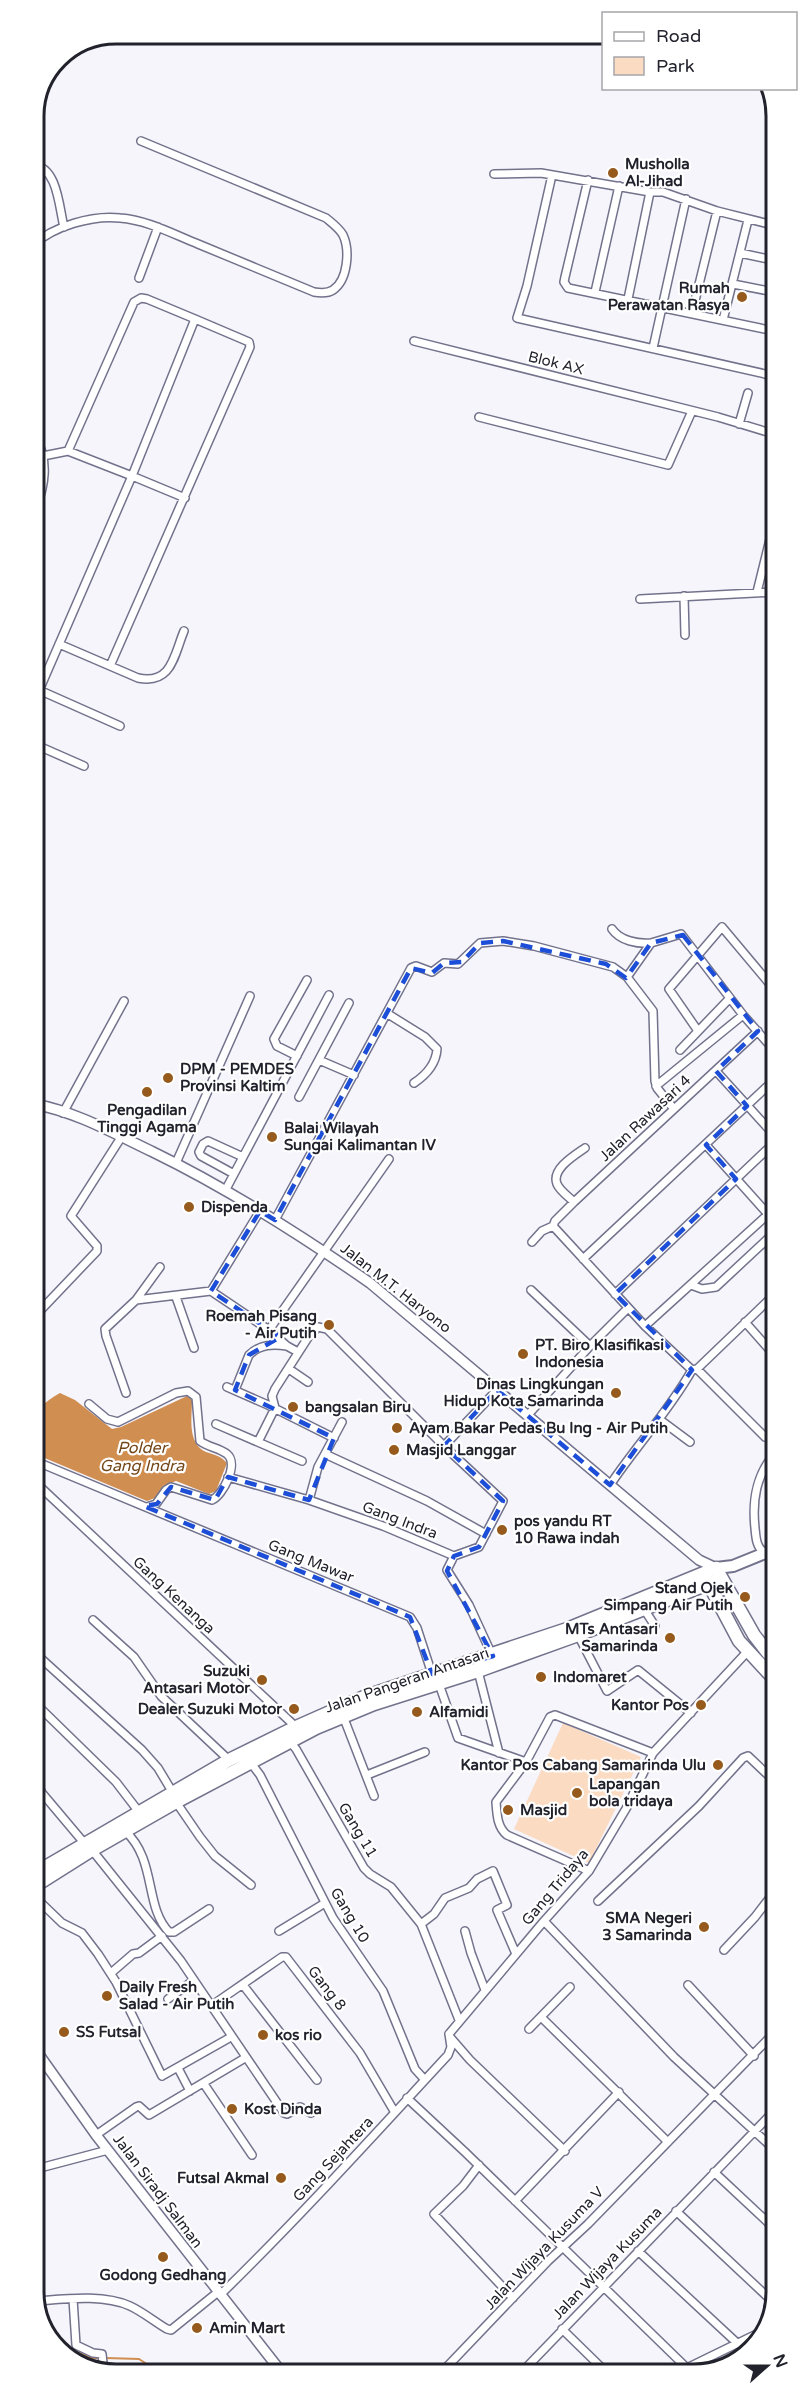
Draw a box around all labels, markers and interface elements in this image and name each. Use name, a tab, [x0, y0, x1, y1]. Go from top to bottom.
legend	[602, 12, 797, 90]
text: Road	[656, 25, 701, 47]
text: Park	[656, 55, 695, 77]
place label: Musholla Al-Jihad	[625, 155, 690, 190]
marker: Musholla Al-Jihad	[606, 166, 620, 180]
place label: Rumah Perawatan Rasya	[608, 279, 730, 315]
marker: Rumah Perawatan Rasya	[735, 290, 749, 304]
street label: Blok AX	[526, 347, 586, 379]
place label: DPM - PEMDES Provinsi Kaltim	[180, 1060, 294, 1095]
marker: DPM - PEMDES Provinsi Kaltim	[161, 1071, 175, 1085]
street label: Jalan Rawasari 4	[596, 1071, 694, 1165]
marker: Pengadilan Tinggi Agama	[140, 1085, 154, 1099]
place label: Pengadilan Tinggi Agama	[96, 1101, 197, 1137]
place label: Balai Wilayah Sungai Kalimantan IV	[284, 1119, 436, 1155]
marker: Balai Wilayah Sungai Kalimantan IV	[265, 1130, 279, 1144]
place label: Dispenda	[201, 1198, 268, 1217]
marker: Dispenda	[182, 1200, 196, 1214]
street label: Jalan M.T. Haryono	[337, 1239, 455, 1337]
place label: Roemah Pisang - Air Putih	[206, 1307, 317, 1342]
marker: Roemah Pisang - Air Putih	[322, 1318, 336, 1332]
place label: PT. Biro Klasifikasi Indonesia	[535, 1336, 664, 1371]
marker: PT. Biro Klasifikasi Indonesia	[516, 1347, 530, 1361]
place label: Dinas Lingkungan Hidup Kota Samarinda	[444, 1375, 604, 1411]
marker: Dinas Lingkungan Hidup Kota Samarinda	[609, 1386, 623, 1400]
place label: bangsalan Biru	[305, 1398, 411, 1417]
marker: bangsalan Biru	[286, 1400, 300, 1414]
place label: Ayam Bakar Pedas Bu Ing - Air Putih	[409, 1419, 668, 1438]
marker: Ayam Bakar Pedas Bu Ing - Air Putih	[390, 1421, 404, 1435]
water label: Polder Gang Indra	[100, 1438, 185, 1476]
place label: Masjid Langgar	[406, 1441, 517, 1460]
marker: Masjid Langgar	[387, 1443, 401, 1457]
street label: Gang Indra	[360, 1497, 440, 1543]
place label: pos yandu RT 10 Rawa indah	[514, 1512, 620, 1547]
marker: pos yandu RT 10 Rawa indah	[495, 1523, 509, 1537]
street label: Gang Mawar	[265, 1536, 357, 1586]
street label: Gang Kenanga	[129, 1552, 219, 1638]
place label: Stand Ojek Simpang Air Putih	[604, 1579, 733, 1615]
marker: Stand Ojek Simpang Air Putih	[738, 1590, 752, 1604]
place label: MTs Antasari Samarinda	[565, 1620, 658, 1655]
marker: MTs Antasari Samarinda	[663, 1631, 677, 1645]
street label: Jalan Pangeran Antasari	[323, 1643, 491, 1717]
place label: Suzuki Antasari Motor	[143, 1662, 250, 1697]
place label: Indomaret	[553, 1668, 627, 1686]
marker: Indomaret	[534, 1670, 548, 1684]
marker: Suzuki Antasari Motor	[255, 1673, 269, 1687]
place label: Kantor Pos	[611, 1696, 689, 1714]
marker: Kantor Pos	[694, 1698, 708, 1712]
place label: Dealer Suzuki Motor	[138, 1700, 282, 1718]
marker: Dealer Suzuki Motor	[287, 1702, 301, 1716]
place label: Alfamidi	[429, 1703, 488, 1721]
marker: Alfamidi	[410, 1705, 424, 1719]
place label: Kantor Pos Cabang Samarinda Ulu	[461, 1756, 706, 1775]
marker: Kantor Pos Cabang Samarinda Ulu	[711, 1758, 725, 1772]
place label: Lapangan bola tridaya	[589, 1775, 673, 1811]
marker: Lapangan bola tridaya	[570, 1786, 584, 1800]
street label: Gang 11	[335, 1799, 381, 1861]
place label: Masjid	[520, 1801, 567, 1820]
marker: Masjid	[501, 1803, 515, 1817]
street label: Gang Tridaya	[518, 1845, 592, 1929]
street label: Gang 10	[327, 1884, 373, 1946]
place label: SMA Negeri 3 Samarinda	[602, 1909, 692, 1944]
marker: SMA Negeri 3 Samarinda	[697, 1920, 711, 1934]
street label: Gang 8	[304, 1962, 350, 2014]
place label: Daily Fresh Salad - Air Putih	[119, 1978, 234, 2013]
marker: Daily Fresh Salad - Air Putih	[100, 1989, 114, 2003]
place label: SS Futsal	[76, 2023, 141, 2041]
marker: SS Futsal	[57, 2025, 71, 2039]
place label: kos rio	[275, 2026, 322, 2044]
marker: kos rio	[256, 2028, 270, 2042]
place label: Kost Dinda	[244, 2100, 322, 2118]
marker: Kost Dinda	[225, 2102, 239, 2116]
street label: Gang Sejahtera	[289, 2113, 377, 2205]
street label: Jalan Siradj Salman	[109, 2131, 207, 2251]
place label: Futsal Akmal	[177, 2169, 269, 2187]
marker: Futsal Akmal	[274, 2171, 288, 2185]
street label: Jalan Wijaya Kusuma V	[481, 2183, 607, 2313]
street label: Jalan Wijaya Kusuma	[549, 2203, 665, 2323]
marker: Godong Gedhang	[156, 2250, 170, 2264]
place label: Godong Gedhang	[99, 2266, 227, 2285]
place label: Amin Mart	[209, 2319, 285, 2337]
marker: Amin Mart	[190, 2321, 204, 2335]
north arrow	[737, 2336, 797, 2396]
text: N	[768, 2351, 792, 2371]

